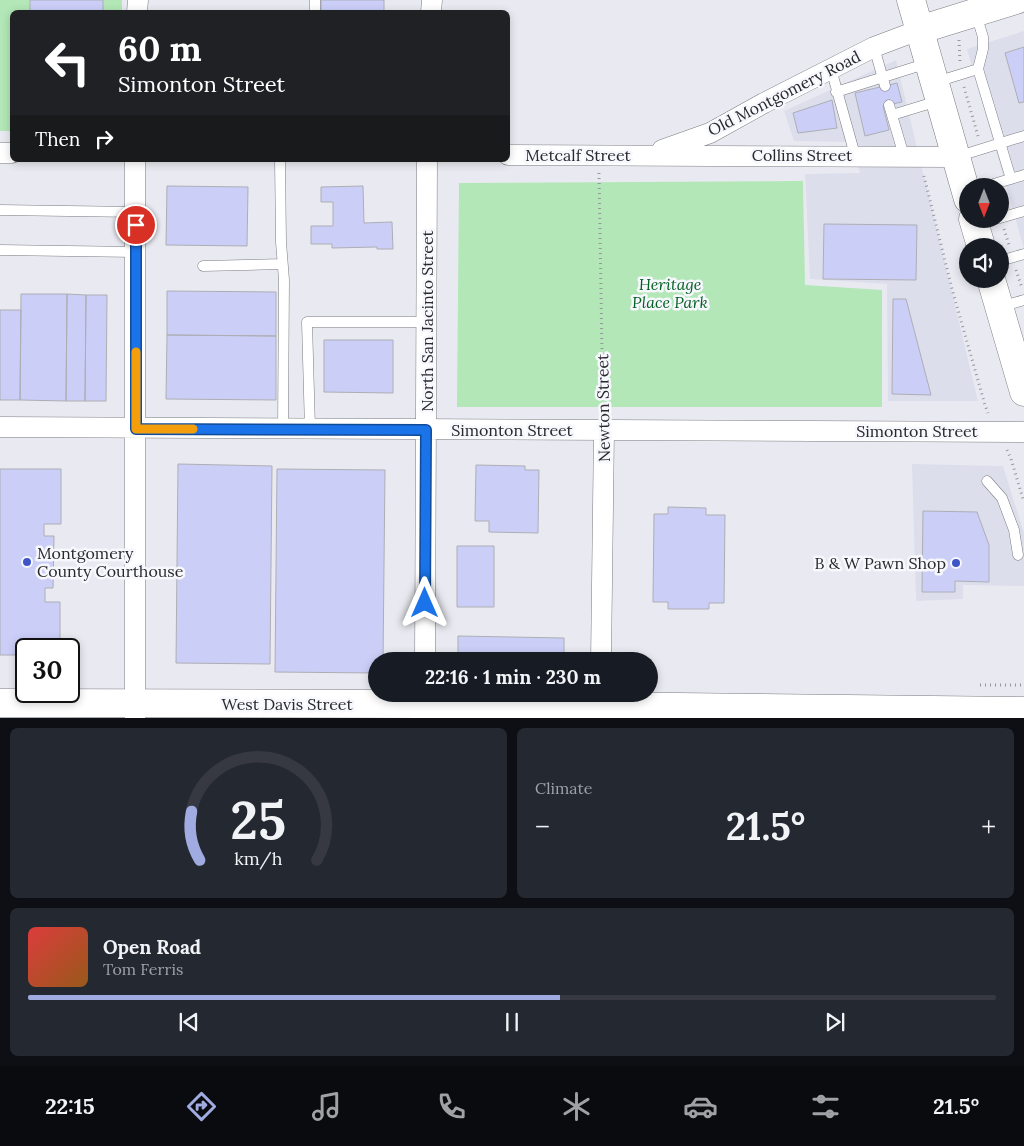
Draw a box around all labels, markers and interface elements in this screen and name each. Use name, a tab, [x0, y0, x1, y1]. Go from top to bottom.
text: 60 m	[118, 26, 202, 71]
icon: left	[35, 30, 100, 95]
street label: Old Montgomery Road	[704, 46, 864, 140]
text: Simonton Street	[118, 70, 285, 98]
icon: right	[90, 125, 118, 153]
text: Then	[35, 127, 80, 151]
street label: Metcalf Street	[525, 145, 631, 165]
street label: Collins Street	[752, 145, 853, 165]
north arrow	[959, 178, 1009, 228]
map controls	[959, 178, 1009, 288]
pin	[115, 204, 157, 246]
icon: arrive	[122, 211, 150, 239]
street label: North San Jacinto Street	[417, 230, 437, 412]
button: sound	[959, 238, 1009, 288]
park label: Heritage Place Park	[632, 274, 708, 312]
street label: Newton Street	[592, 353, 614, 462]
street label: Simonton Street	[451, 420, 574, 440]
street label: Simonton Street	[856, 421, 979, 441]
place label: Montgomery County Courthouse	[37, 543, 184, 581]
place label: B & W Pawn Shop	[814, 553, 946, 573]
marker: Montgomery County Courthouse	[21, 556, 33, 568]
marker: B & W Pawn Shop	[950, 557, 962, 569]
position arrow	[398, 576, 450, 628]
speed limit sign: 30	[15, 638, 80, 703]
text: 22:16 · 1 min · 230 m	[425, 665, 601, 689]
street label: West Davis Street	[221, 694, 353, 714]
text: Climate	[535, 778, 592, 798]
text: 25	[231, 787, 286, 853]
text: 21.5°	[726, 802, 805, 850]
text: −	[535, 809, 550, 845]
text: +	[981, 809, 996, 845]
text: km/h	[234, 847, 283, 870]
text: Open Road	[103, 935, 201, 959]
text: Tom Ferris	[103, 959, 183, 979]
icon: previous	[175, 1008, 203, 1036]
icon: pause	[498, 1008, 526, 1036]
icon: next	[821, 1008, 849, 1036]
icon: directions	[184, 1089, 219, 1124]
icon: music	[309, 1089, 344, 1124]
icon: phone	[434, 1089, 469, 1124]
icon: climate	[559, 1089, 594, 1124]
icon: car	[683, 1089, 718, 1124]
icon: filters	[808, 1089, 843, 1124]
text: 22:15	[45, 1092, 95, 1120]
text: 21.5°	[933, 1092, 979, 1120]

